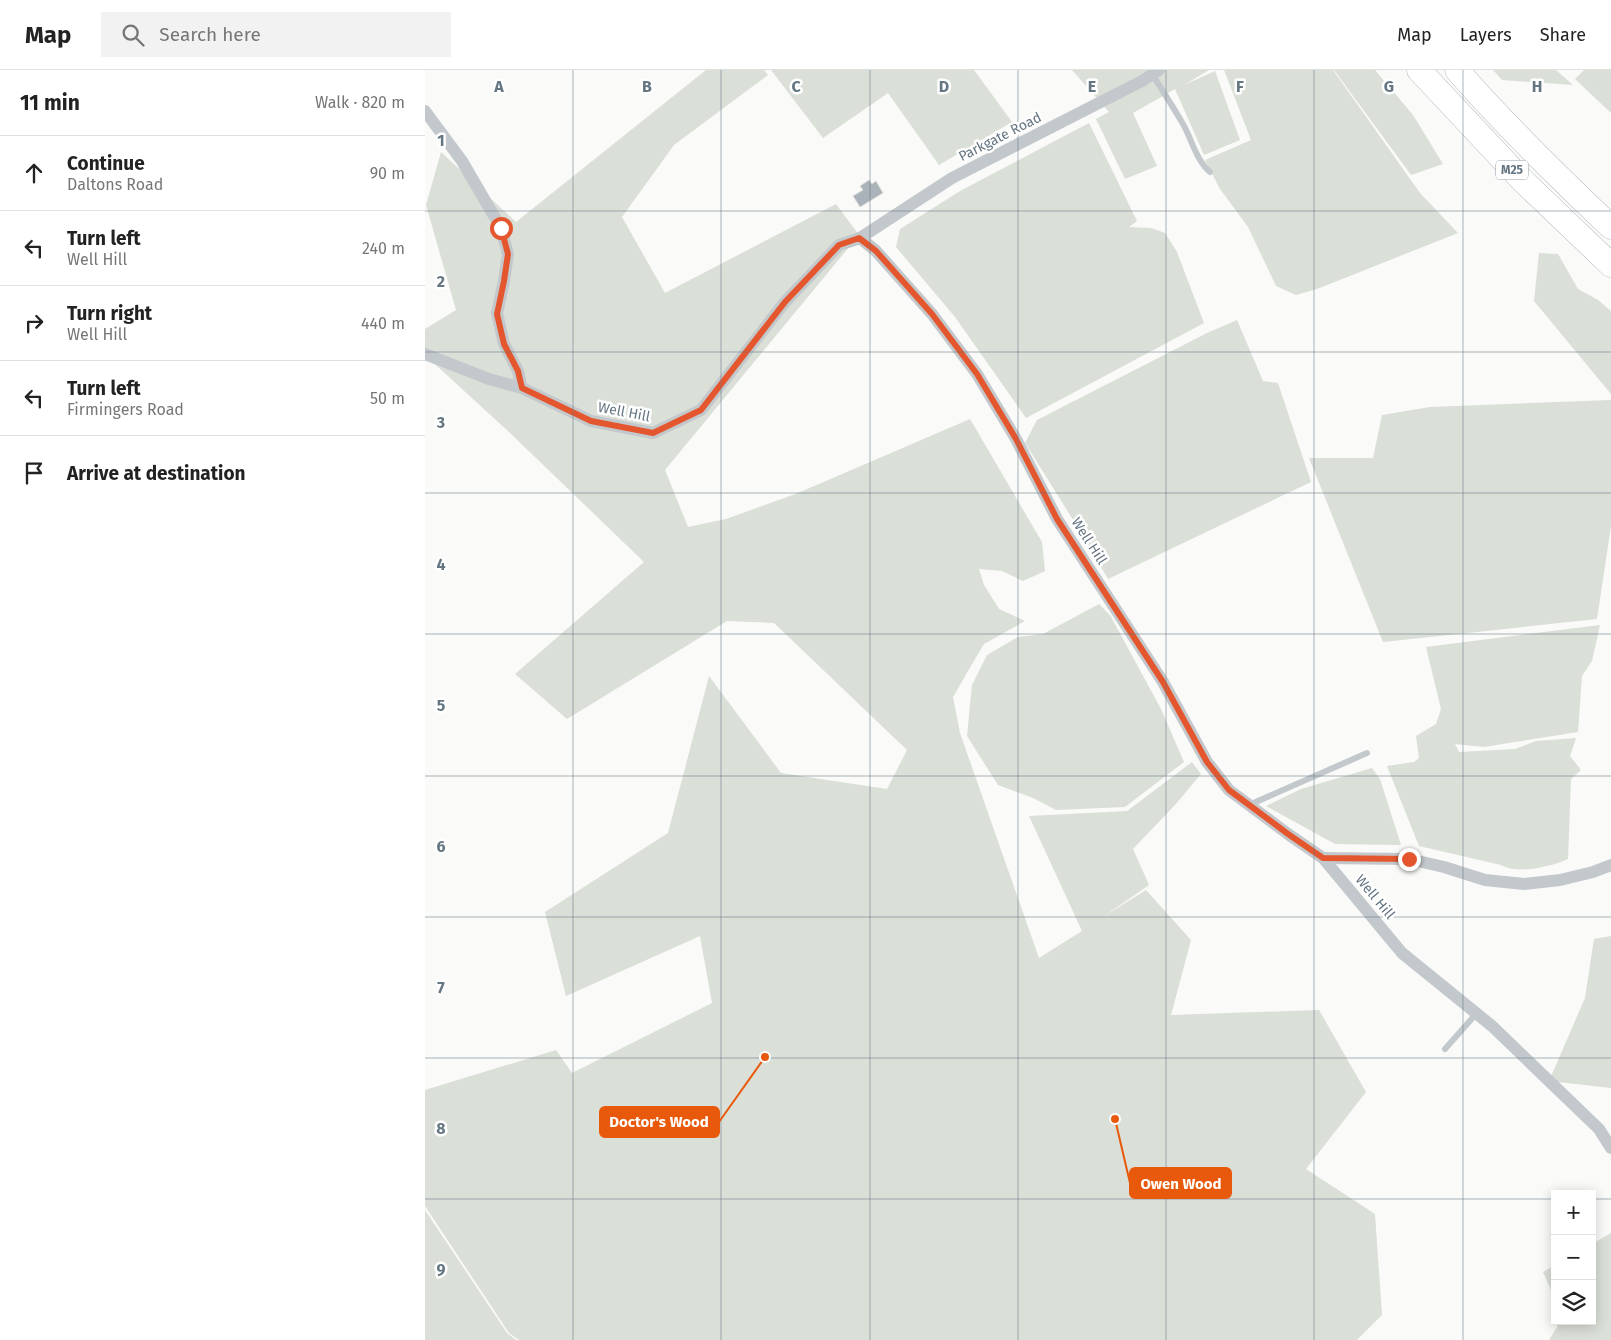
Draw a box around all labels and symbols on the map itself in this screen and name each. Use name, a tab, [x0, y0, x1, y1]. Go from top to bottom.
text: A	[493, 77, 504, 96]
text: B	[642, 77, 652, 96]
text: C	[791, 77, 801, 96]
text: D	[939, 77, 949, 96]
text: E	[1088, 77, 1096, 96]
text: F	[1236, 77, 1244, 96]
text: G	[1384, 77, 1394, 96]
text: H	[1532, 77, 1542, 96]
street label: Parkgate Road	[956, 109, 1044, 165]
text: 1	[437, 131, 445, 150]
road number: M25	[1496, 160, 1528, 180]
route start	[490, 217, 513, 240]
text: 2	[437, 272, 445, 291]
street label: Well Hill	[597, 399, 651, 425]
text: 3	[436, 413, 445, 432]
street label: Well Hill	[1068, 514, 1110, 568]
text: 4	[436, 555, 446, 574]
text: 5	[437, 696, 446, 715]
text: 6	[436, 837, 446, 856]
route end	[1398, 848, 1421, 871]
street label: Well Hill	[1352, 871, 1398, 923]
text: 7	[437, 978, 445, 997]
callout: Doctor's Wood	[600, 1107, 719, 1137]
text: Doctor's Wood	[609, 1113, 709, 1131]
text: 8	[436, 1119, 446, 1138]
callout: Owen Wood	[1130, 1168, 1231, 1198]
text: Owen Wood	[1140, 1175, 1222, 1193]
text: 9	[437, 1260, 446, 1279]

